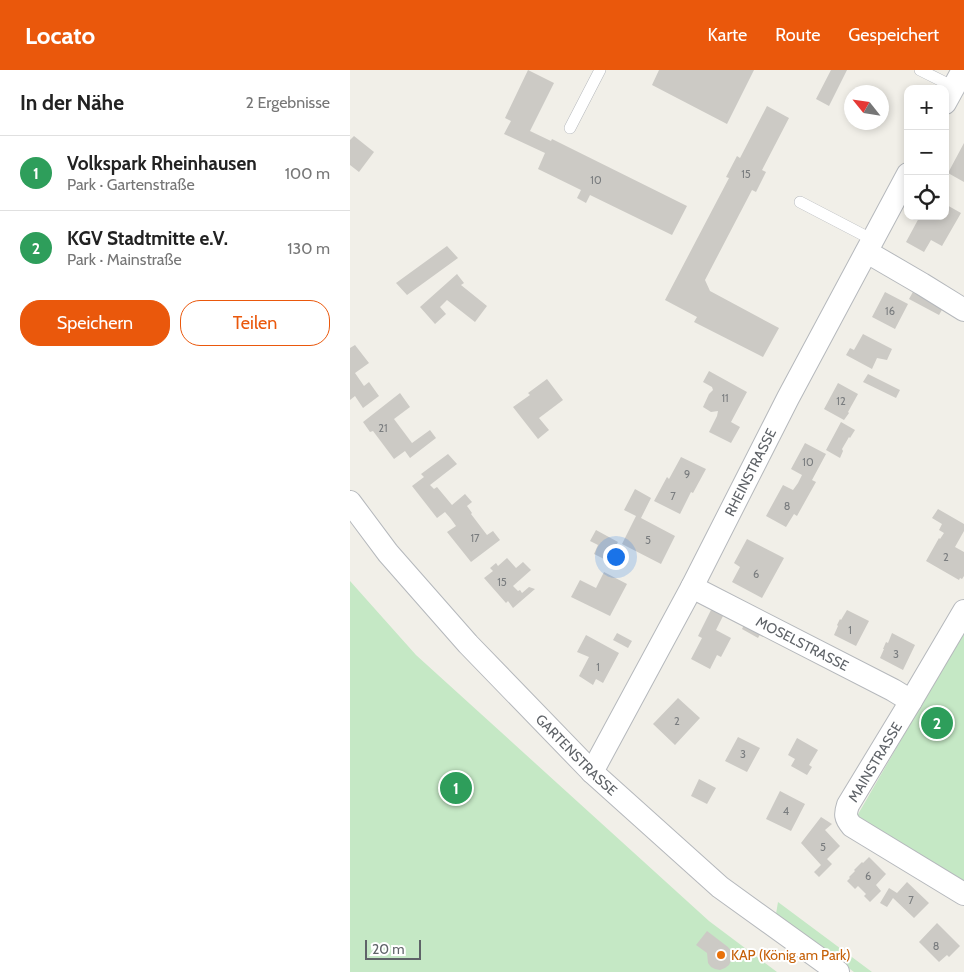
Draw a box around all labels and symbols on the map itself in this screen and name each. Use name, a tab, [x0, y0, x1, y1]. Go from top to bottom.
north arrow	[844, 85, 889, 130]
house number: 15	[741, 167, 751, 181]
house number: 10	[590, 173, 602, 187]
house number: 16	[885, 304, 895, 318]
house number: 11	[721, 391, 729, 405]
house number: 12	[836, 394, 846, 408]
house number: 21	[378, 421, 388, 435]
street label: RHEINSTRASSE	[720, 425, 780, 519]
house number: 10	[802, 455, 814, 469]
house number: 9	[684, 467, 690, 481]
house number: 7	[670, 489, 676, 503]
house number: 8	[784, 499, 790, 513]
house number: 17	[470, 531, 480, 545]
house number: 5	[645, 533, 651, 547]
your location	[603, 544, 629, 570]
house number: 2	[943, 550, 949, 564]
house number: 6	[753, 567, 759, 581]
house number: 15	[497, 575, 507, 589]
street label: MOSELSTRASSE	[753, 612, 852, 675]
house number: 1	[848, 623, 852, 637]
house number: 3	[893, 647, 899, 661]
house number: 1	[596, 660, 600, 674]
pin: 2	[921, 704, 953, 742]
street label: GARTENSTRASSE	[532, 710, 621, 800]
house number: 2	[674, 714, 680, 728]
street label: MAINSTRASSE	[844, 718, 906, 805]
house number: 3	[740, 747, 746, 761]
pin: 1	[440, 769, 472, 807]
house number: 4	[783, 804, 790, 818]
house number: 5	[820, 840, 826, 854]
house number: 6	[865, 869, 871, 883]
house number: 7	[908, 893, 914, 907]
scale bar	[365, 937, 421, 960]
house number: 8	[933, 939, 939, 953]
place label: KAP (König am Park)	[731, 946, 851, 964]
marker: KAP (König am Park)	[715, 949, 727, 961]

